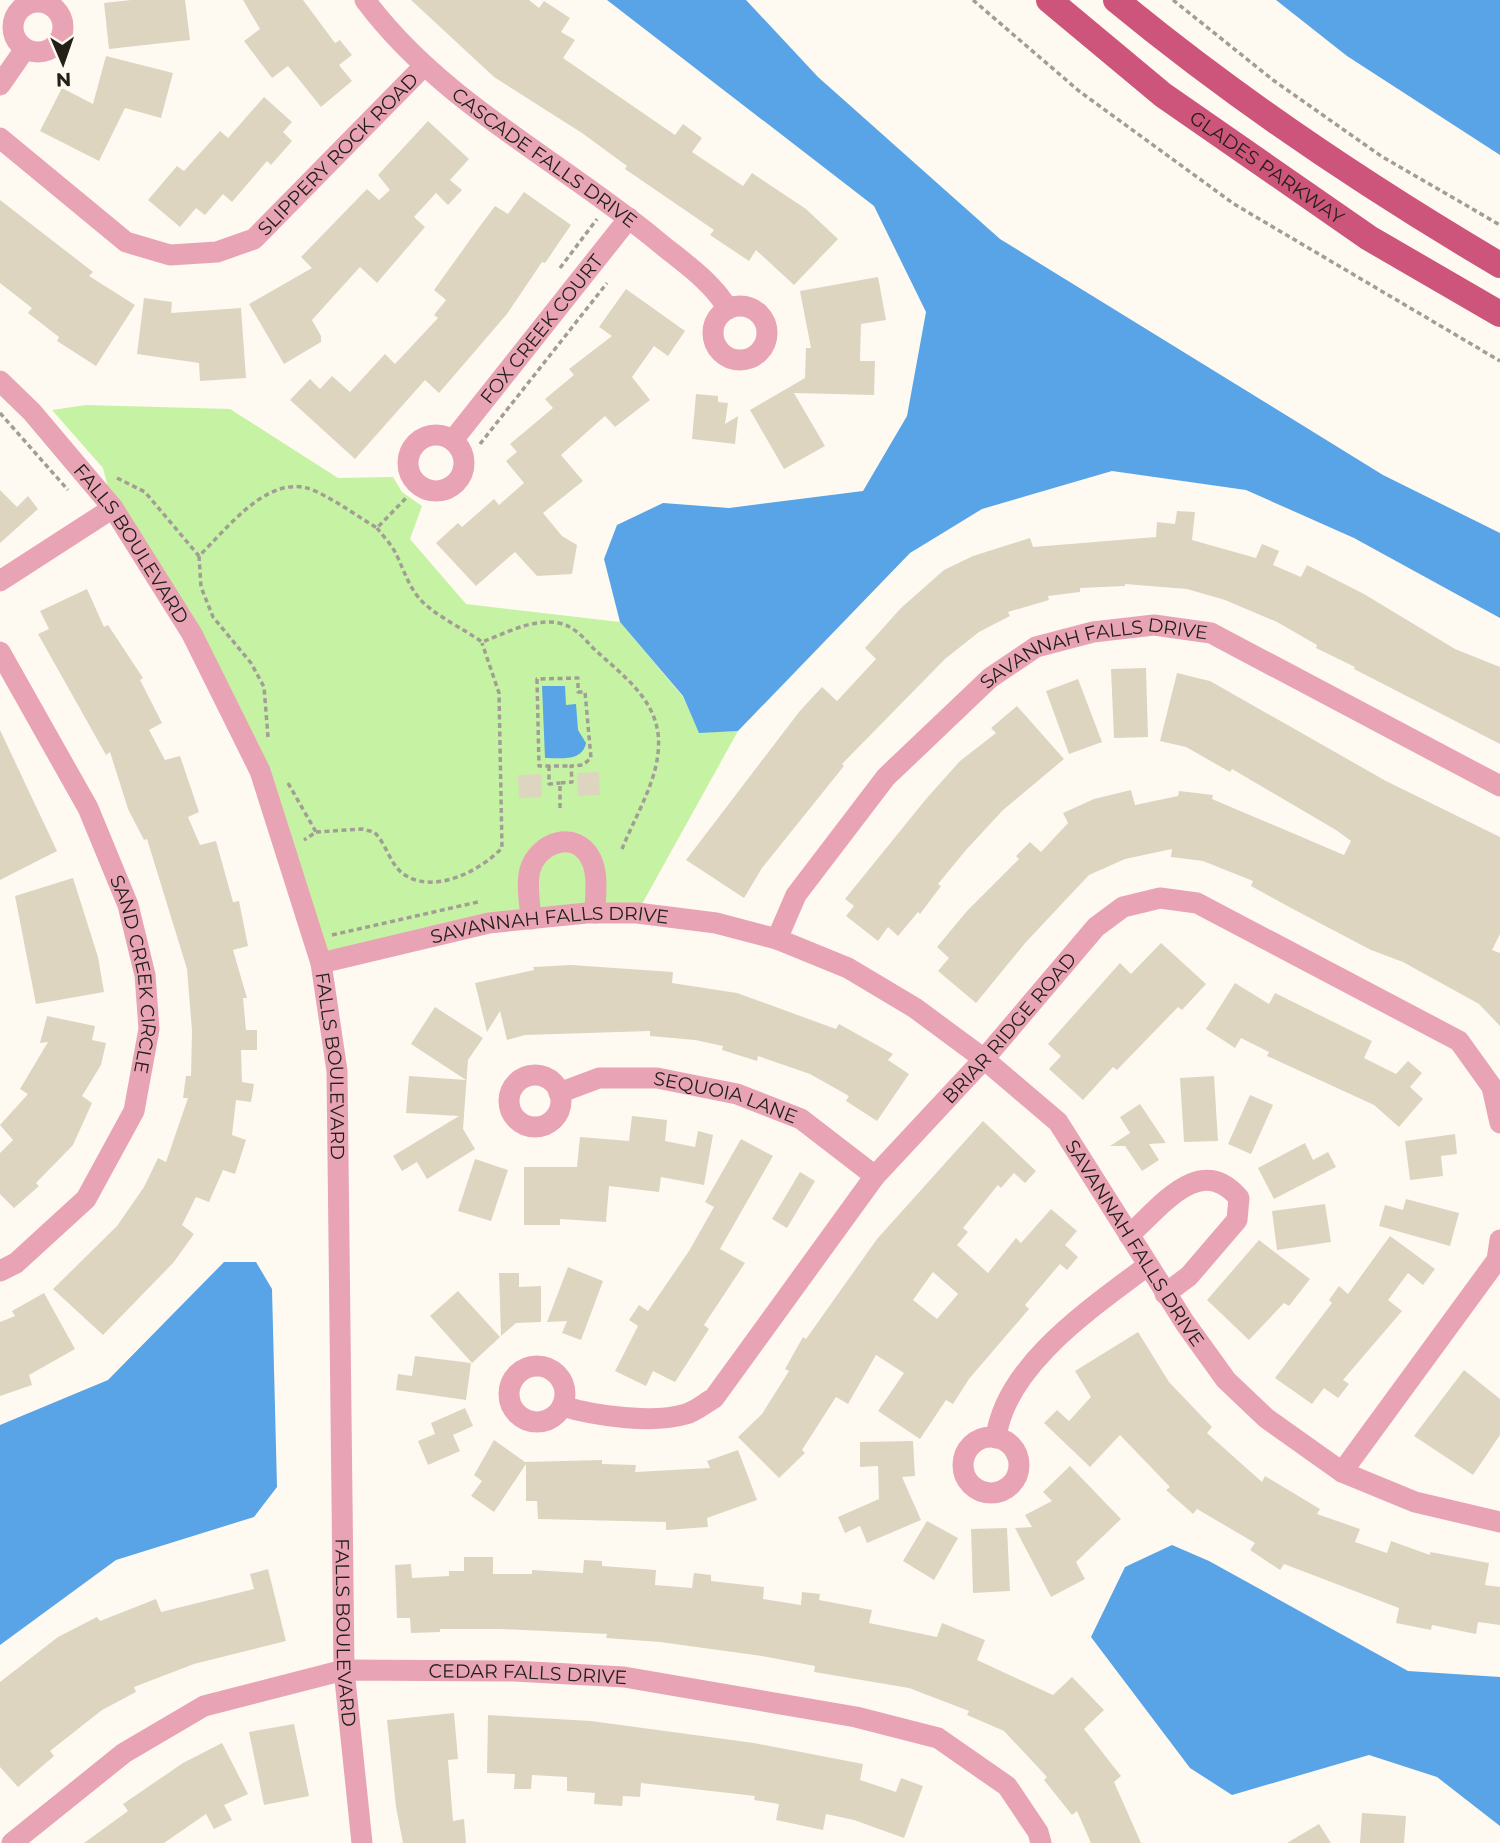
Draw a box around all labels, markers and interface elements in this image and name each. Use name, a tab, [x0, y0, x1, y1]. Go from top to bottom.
north arrow	[28, 28, 98, 98]
street label: SLIPPERY ROCK ROAD	[253, 67, 423, 240]
text: N	[55, 68, 72, 91]
street label: CASCADE FALLS DRIVE	[448, 82, 642, 232]
street label: GLADES PARKWAY	[1185, 106, 1349, 229]
street label: FOX CREEK COURT	[475, 249, 608, 408]
street label: FALLS BOULEVARD	[69, 459, 194, 628]
street label: SAVANNAH FALLS DRIVE	[975, 613, 1210, 693]
street label: SAND CREEK CIRCLE	[105, 871, 161, 1076]
street label: SAVANNAH FALLS DRIVE	[428, 901, 670, 948]
street label: BRIAR RIDGE ROAD	[937, 948, 1081, 1108]
street label: FALLS BOULEVARD	[311, 971, 350, 1160]
street label: SEQUOIA LANE	[652, 1066, 801, 1128]
street label: SAVANNAH FALLS DRIVE	[1061, 1135, 1209, 1351]
street label: FALLS BOULEVARD	[331, 1538, 361, 1728]
street label: CEDAR FALLS DRIVE	[429, 1659, 628, 1689]

